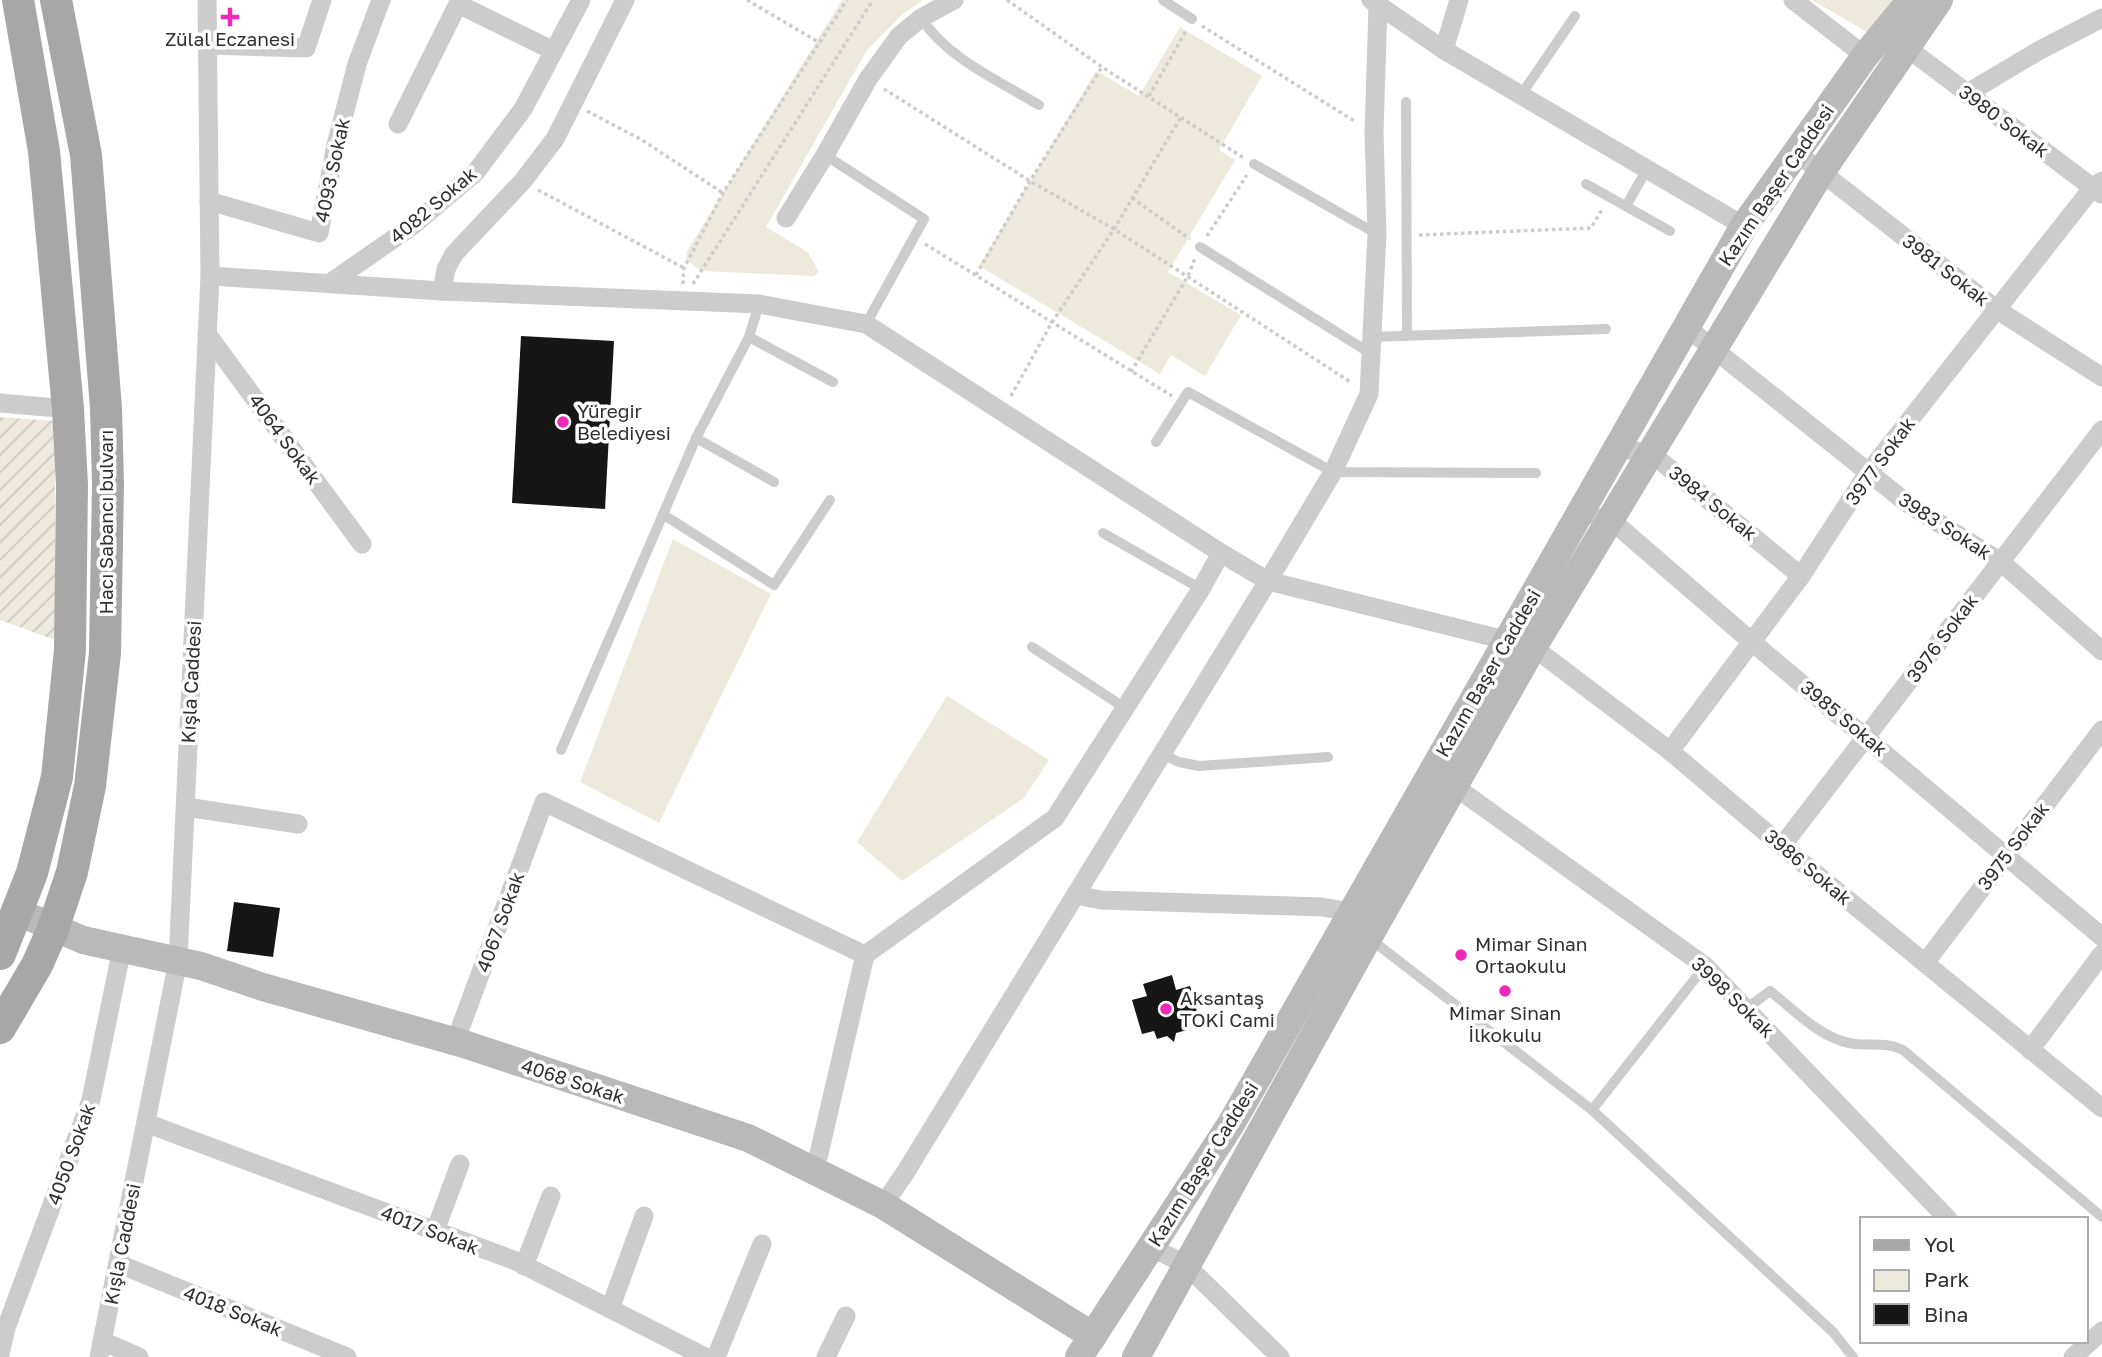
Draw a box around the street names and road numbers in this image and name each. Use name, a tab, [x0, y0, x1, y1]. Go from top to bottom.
street label: 3980 Sokak	[1955, 79, 2054, 162]
street label: Kazım Başer Caddesi	[1713, 100, 1838, 270]
street label: 4093 Sokak	[309, 115, 354, 224]
street label: 4082 Sokak	[385, 161, 481, 248]
street label: 3981 Sokak	[1898, 229, 1994, 311]
street label: 4064 Sokak	[245, 389, 326, 489]
street label: 3977 Sokak	[1840, 412, 1919, 509]
street label: Hacı Sabancı bulvarı	[94, 430, 117, 614]
street label: 3984 Sokak	[1665, 460, 1762, 545]
street label: 3983 Sokak	[1895, 487, 1996, 564]
street label: Kazım Başer Caddesi	[1430, 585, 1545, 761]
street label: 3976 Sokak	[1901, 589, 1982, 686]
street label: Kışla Caddesi	[176, 620, 205, 744]
street label: 3985 Sokak	[1797, 675, 1892, 761]
street label: 3975 Sokak	[1972, 797, 2053, 894]
street label: 3986 Sokak	[1760, 824, 1857, 910]
street label: 4067 Sokak	[471, 868, 528, 975]
street label: 3998 Sokak	[1687, 952, 1780, 1042]
street label: 4068 Sokak	[519, 1053, 628, 1108]
street label: Kazım Başer Caddesi	[1142, 1077, 1263, 1250]
street label: 4050 Sokak	[42, 1100, 100, 1208]
street label: Kışla Caddesi	[98, 1181, 145, 1306]
street label: 4017 Sokak	[378, 1200, 483, 1259]
street label: 4018 Sokak	[180, 1280, 286, 1341]

